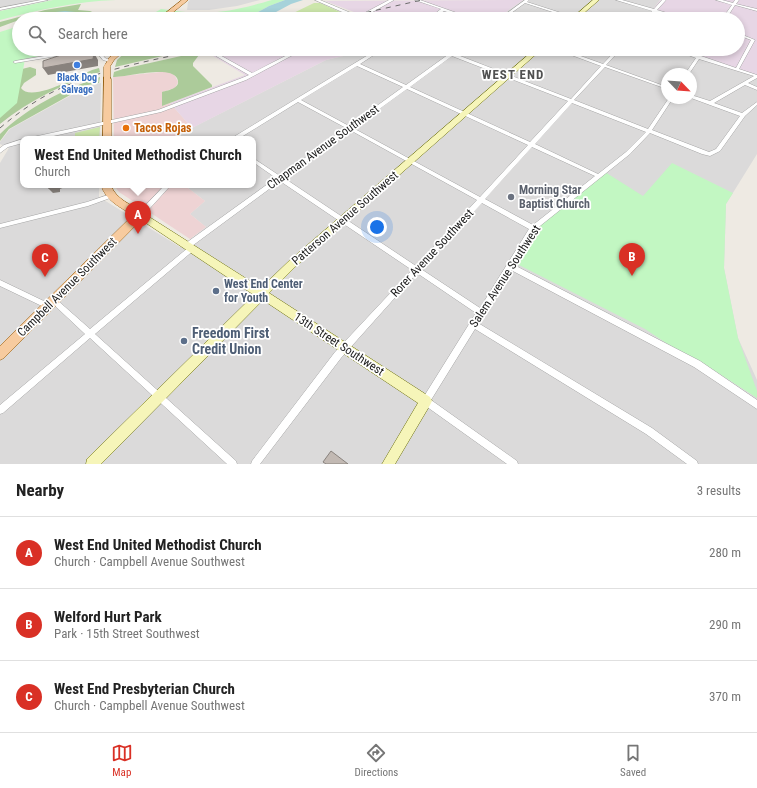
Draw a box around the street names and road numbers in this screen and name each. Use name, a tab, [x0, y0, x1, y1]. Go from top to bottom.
street label: Chapman Avenue Southwest	[264, 101, 382, 192]
street label: Patterson Avenue Southwest	[289, 168, 401, 268]
street label: Rorer Avenue Southwest	[388, 206, 477, 300]
street label: Salem Avenue Southwest	[467, 222, 544, 330]
street label: Campbell Avenue Southwest	[14, 234, 120, 340]
street label: 13th Street Southwest	[291, 310, 387, 379]

